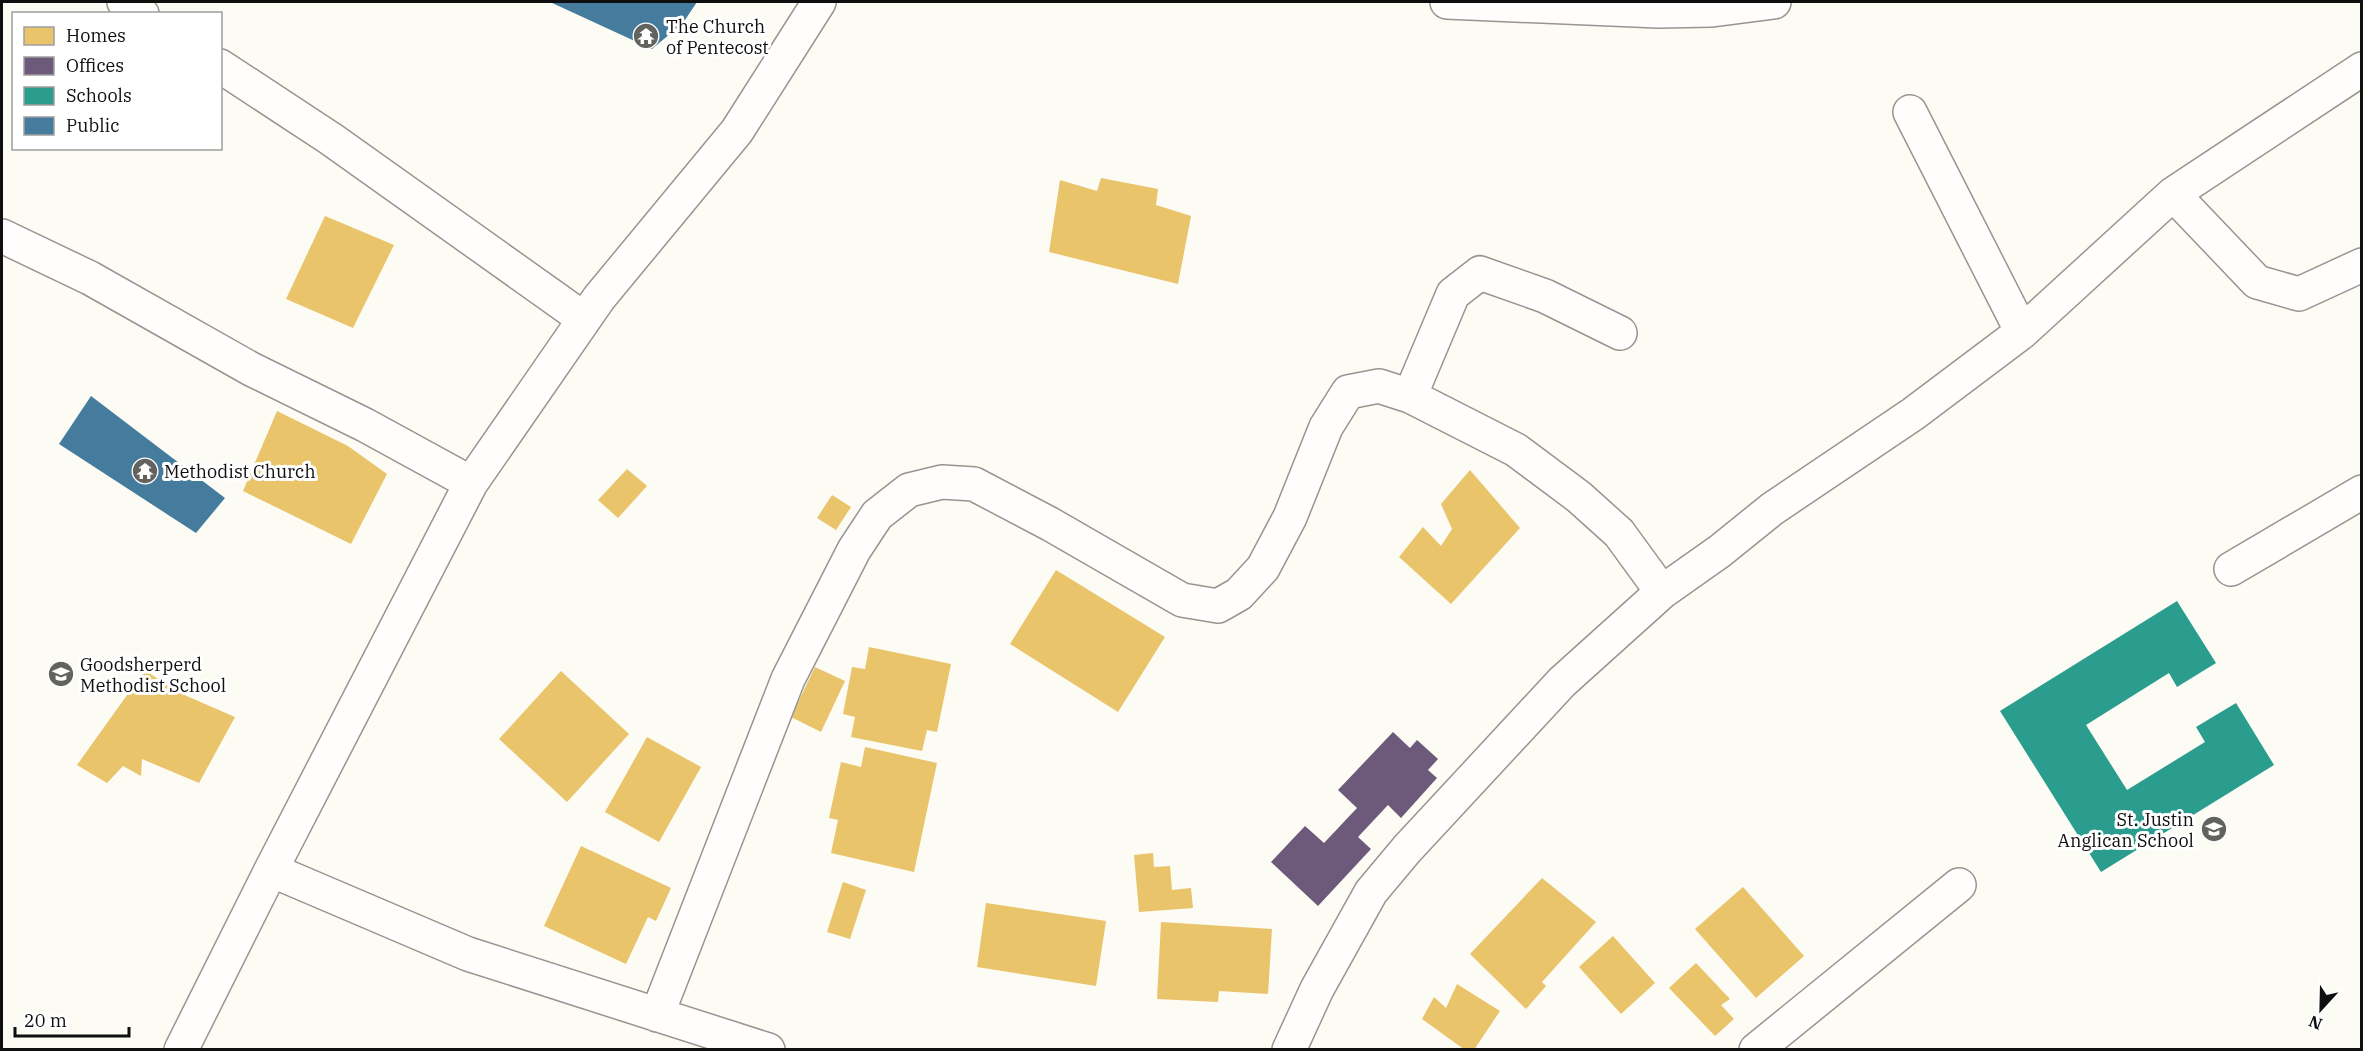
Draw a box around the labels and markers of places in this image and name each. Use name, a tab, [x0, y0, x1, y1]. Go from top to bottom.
place label: The Church of Pentecost	[666, 15, 769, 59]
temple icon: The Church of Pentecost	[631, 21, 661, 51]
temple icon: Methodist Church	[130, 456, 160, 486]
place label: Methodist Church	[164, 460, 316, 483]
place label: Goodsherperd Methodist School	[80, 653, 226, 697]
school or university icon: Goodsherperd Methodist School	[46, 659, 76, 689]
place label: St. Justin Anglican School	[2058, 808, 2194, 852]
school or university icon: St. Justin Anglican School	[2199, 814, 2229, 844]

